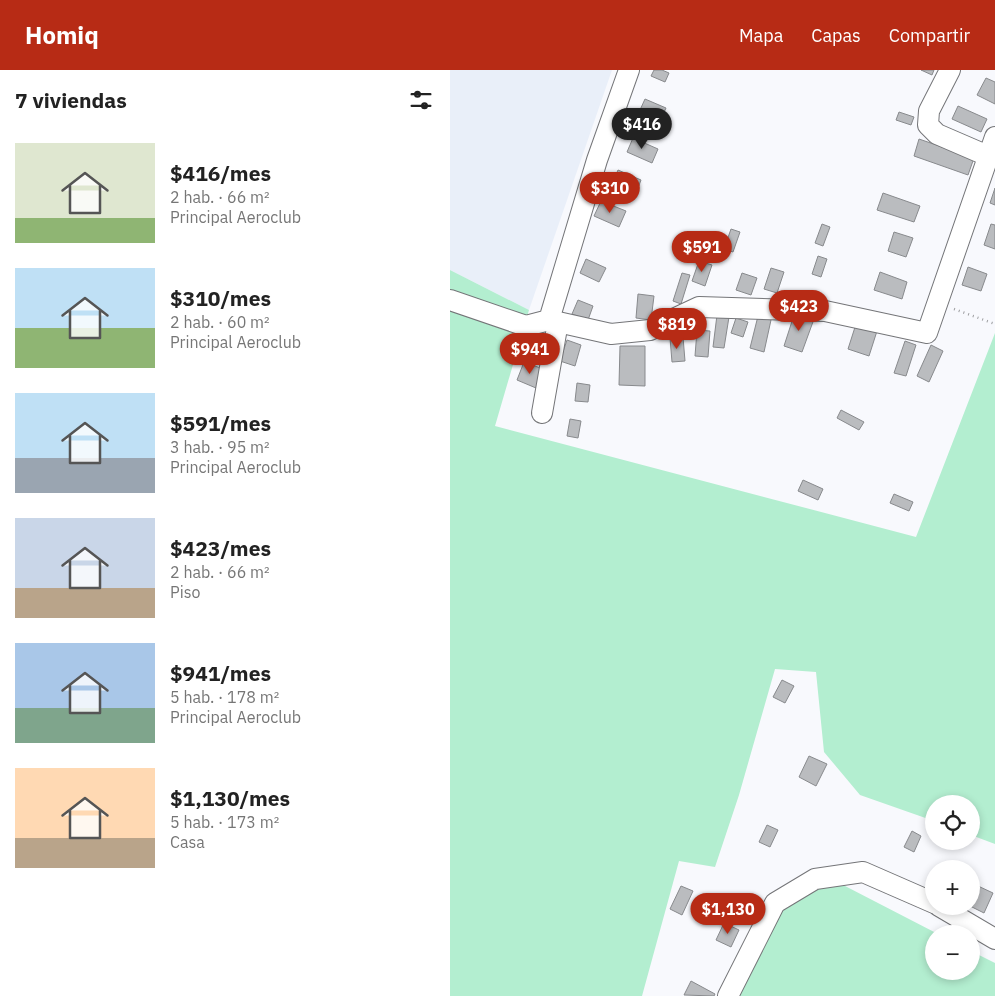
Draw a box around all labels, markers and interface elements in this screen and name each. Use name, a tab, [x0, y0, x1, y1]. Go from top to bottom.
text: Homiq	[25, 19, 99, 51]
text: Mapa	[739, 24, 783, 47]
text: Capas	[811, 24, 861, 47]
text: Compartir	[889, 24, 970, 47]
text: 7 viviendas	[15, 86, 127, 114]
icon: filters	[407, 86, 435, 114]
pin: $416	[612, 108, 672, 150]
text: $416	[623, 114, 661, 134]
text: $416/mes	[170, 159, 271, 187]
icon: home	[55, 163, 115, 223]
pin: $310	[580, 172, 640, 214]
text: $310	[591, 178, 629, 198]
text: 2 hab. · 66 m²	[170, 187, 270, 207]
text: Principal Aeroclub	[170, 207, 301, 227]
pin: $591	[672, 230, 732, 273]
text: $591	[683, 237, 721, 257]
text: $310/mes	[170, 284, 271, 312]
icon: home	[55, 288, 115, 348]
pin: $423	[769, 290, 829, 332]
text: $423	[780, 296, 818, 316]
pin: $819	[647, 308, 707, 350]
text: 2 hab. · 60 m²	[170, 312, 270, 332]
text: $819	[658, 314, 696, 334]
text: Principal Aeroclub	[170, 332, 301, 352]
pin: $941	[500, 332, 560, 375]
text: $941	[511, 339, 549, 359]
text: $591/mes	[170, 409, 271, 437]
icon: home	[55, 413, 115, 473]
text: 3 hab. · 95 m²	[170, 437, 270, 457]
text: Principal Aeroclub	[170, 457, 301, 477]
text: $423/mes	[170, 534, 271, 562]
icon: home	[55, 538, 115, 598]
text: 2 hab. · 66 m²	[170, 562, 270, 582]
text: Piso	[170, 582, 200, 602]
text: $941/mes	[170, 659, 271, 687]
icon: home	[55, 663, 115, 723]
text: 5 hab. · 178 m²	[170, 687, 279, 707]
text: Principal Aeroclub	[170, 707, 301, 727]
text: $1,130/mes	[170, 784, 290, 812]
icon: home	[55, 788, 115, 848]
map controls	[925, 795, 980, 980]
button: locate	[925, 795, 980, 850]
text: 5 hab. · 173 m²	[170, 812, 279, 832]
text: Casa	[170, 832, 205, 852]
button: +	[925, 860, 980, 915]
pin: $1,130	[687, 892, 769, 935]
text: $1,130	[702, 899, 754, 919]
button: −	[925, 925, 980, 980]

